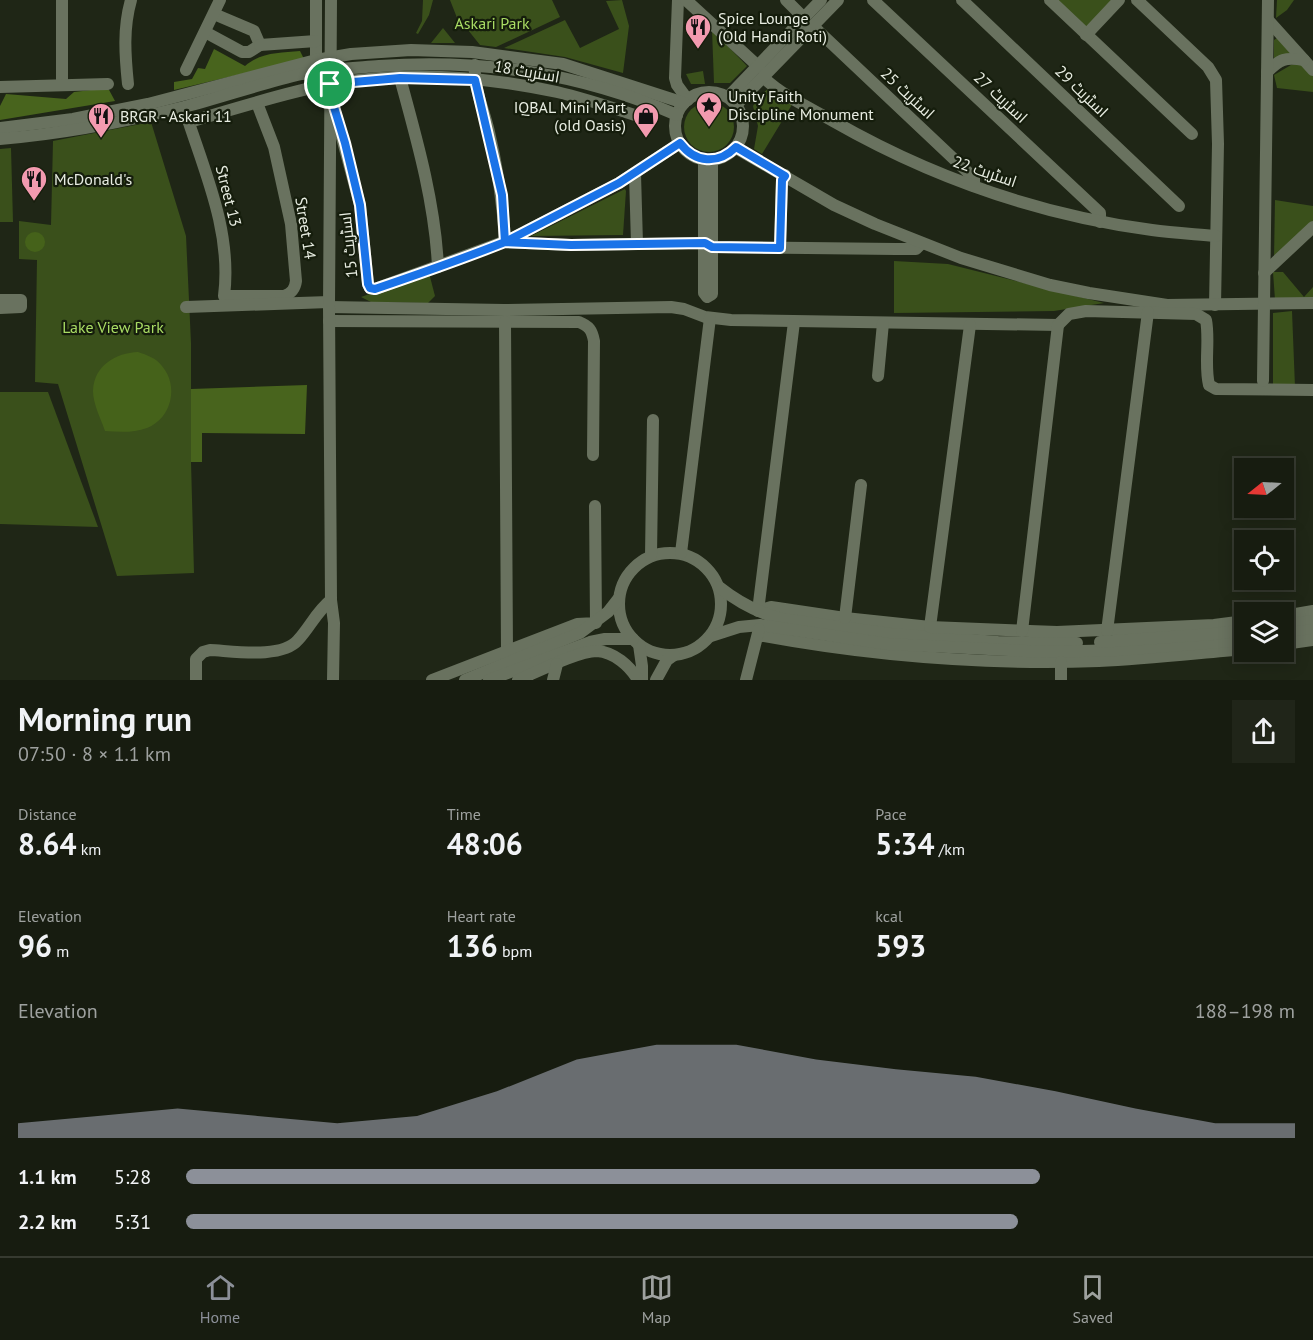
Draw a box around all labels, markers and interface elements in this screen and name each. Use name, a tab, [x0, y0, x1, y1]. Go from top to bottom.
place label: Spice Lounge (Old Handi Roti)	[718, 8, 827, 46]
restaurant icon: Spice Lounge (Old Handi Roti)	[683, 12, 713, 50]
park label: Askari Park	[454, 13, 530, 33]
street label: اسٹریٹ 18	[493, 55, 561, 87]
pin	[304, 58, 355, 109]
street label: اسٹریٹ 29	[1051, 61, 1113, 121]
street label: اسٹریٹ 25	[877, 63, 939, 123]
icon: arrive	[313, 67, 346, 100]
street label: اسٹریٹ 27	[970, 67, 1032, 127]
place label: Unity Faith Discipline Monument	[728, 86, 874, 124]
place icon: Unity Faith Discipline Monument	[694, 90, 724, 128]
place label: IQBAL Mini Mart (old Oasis)	[514, 97, 627, 135]
restaurant icon: BRGR - Askari 11	[86, 101, 116, 139]
shop icon: IQBAL Mini Mart (old Oasis)	[631, 101, 661, 139]
place label: BRGR - Askari 11	[120, 106, 232, 126]
street label: اسٹریٹ 22	[950, 151, 1020, 191]
street label: Street 13	[212, 163, 246, 229]
restaurant icon: McDonald's	[19, 164, 49, 202]
place label: McDonald's	[54, 169, 132, 189]
street label: Street 14	[291, 196, 321, 261]
street label: اسٹریٹ 15	[335, 211, 361, 279]
park label: Lake View Park	[62, 317, 164, 337]
north arrow	[1234, 458, 1294, 518]
map controls	[1234, 458, 1294, 662]
button: locate	[1234, 530, 1294, 590]
button: layers	[1234, 602, 1294, 662]
text: Morning run	[18, 697, 192, 740]
button: share	[1232, 700, 1295, 763]
text: 07:50 · 8 × 1.1 km	[18, 741, 171, 767]
text: Distance	[18, 804, 77, 824]
text: Time	[447, 804, 481, 824]
text: Pace	[875, 804, 907, 824]
text: 8.64	[18, 824, 76, 863]
text: 48:06	[447, 824, 523, 863]
text: 5:34	[875, 824, 934, 863]
text: km	[76, 839, 101, 859]
text: /km	[934, 839, 965, 859]
text: Elevation	[18, 906, 82, 926]
text: Heart rate	[447, 906, 516, 926]
text: kcal	[875, 906, 903, 926]
text: 96	[18, 926, 52, 965]
text: 136	[447, 926, 498, 965]
text: 593	[875, 926, 926, 965]
text: m	[52, 941, 69, 961]
text: bpm	[498, 941, 532, 961]
text: Elevation	[18, 998, 98, 1024]
text: 188–198 m	[1195, 998, 1295, 1024]
text: 1.1 km	[18, 1164, 77, 1190]
text: 5:28	[114, 1164, 151, 1190]
text: 2.2 km	[18, 1209, 77, 1235]
text: 5:31	[114, 1209, 151, 1235]
tab: Home	[200, 1271, 240, 1327]
tab: Map	[640, 1271, 673, 1327]
tab: Saved	[1072, 1271, 1113, 1327]

